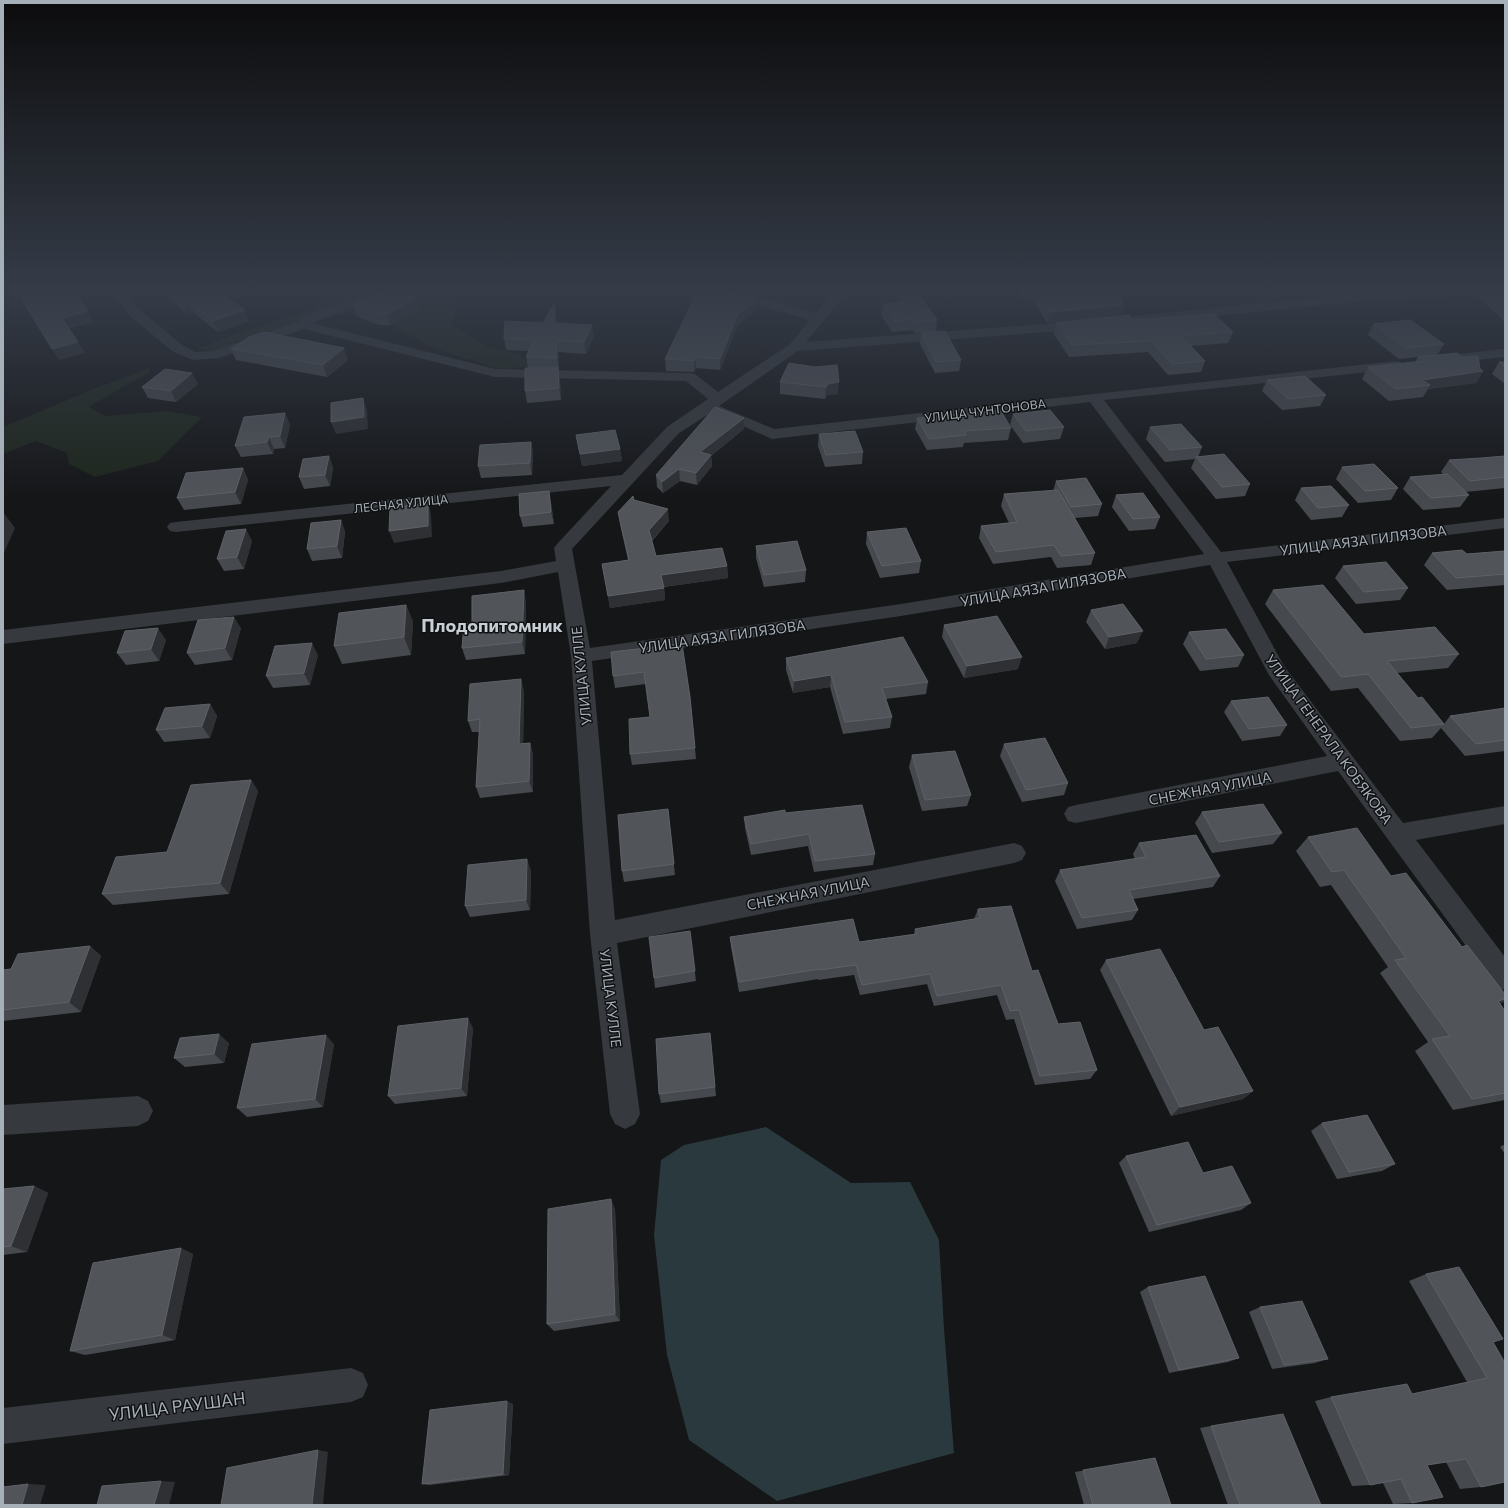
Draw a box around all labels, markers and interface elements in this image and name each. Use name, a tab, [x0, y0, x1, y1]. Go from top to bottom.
street label: УЛИЦА ЧУНТОНОВА	[924, 396, 1046, 424]
street label: ЛЕСНАЯ УЛИЦА	[353, 491, 449, 515]
street label: УЛИЦА АЯЗА ГИЛЯЗОВА	[1279, 521, 1448, 559]
street label: УЛИЦА АЯЗА ГИЛЯЗОВА	[959, 564, 1128, 610]
district label: Плодопитомник	[421, 614, 563, 636]
street label: УЛИЦА АЯЗА ГИЛЯЗОВА	[638, 616, 807, 656]
street label: УЛИЦА КУЛЛЕ	[567, 626, 595, 726]
street label: УЛИЦА ГЕНЕРАЛА КОБЯКОВА	[1262, 651, 1396, 827]
street label: СНЕЖНАЯ УЛИЦА	[1147, 768, 1273, 808]
street label: СНЕЖНАЯ УЛИЦА	[745, 873, 871, 913]
street label: УЛИЦА КУЛЛЕ	[597, 948, 625, 1048]
street label: УЛИЦА РАУШАН	[107, 1387, 247, 1425]

